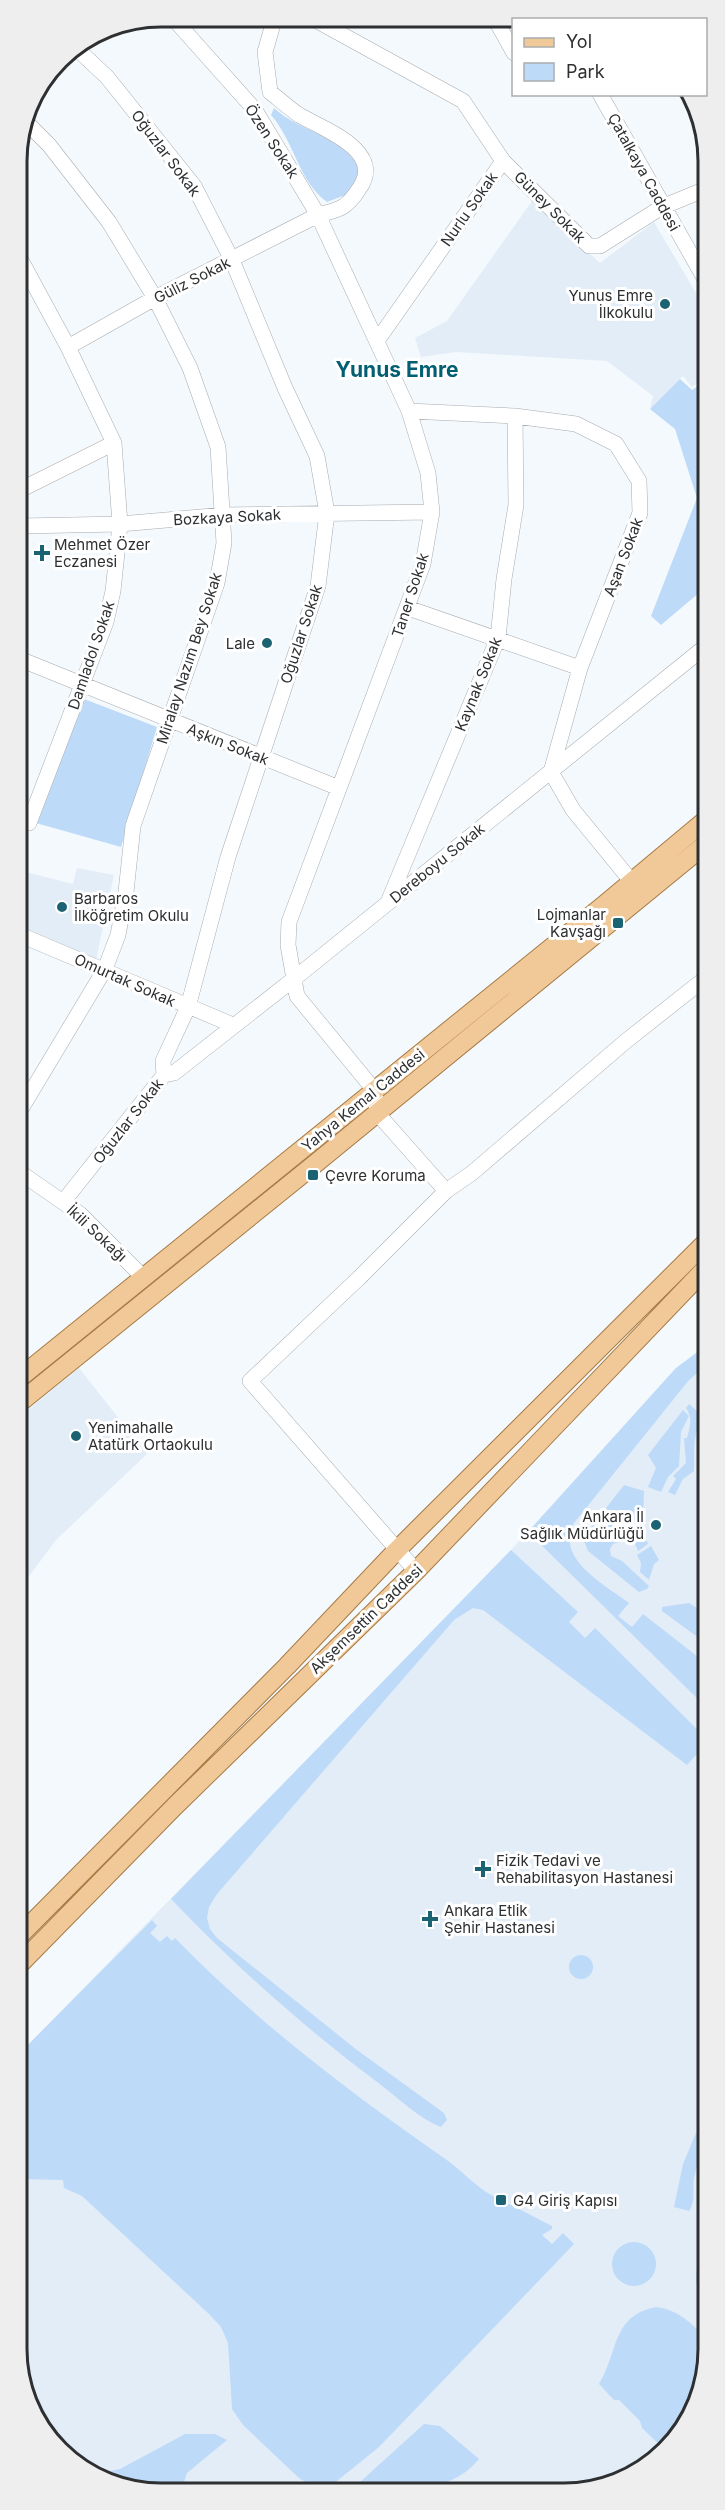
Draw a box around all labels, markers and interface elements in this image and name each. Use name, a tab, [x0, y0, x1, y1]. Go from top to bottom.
legend	[512, 18, 707, 96]
text: Yol	[566, 31, 592, 52]
text: Park	[566, 61, 605, 82]
street label: Özen Sokak	[241, 100, 303, 182]
street label: Oğuzlar Sokak	[127, 106, 205, 201]
street label: Çatalkaya Caddesi	[604, 110, 684, 234]
street label: Güney Sokak	[510, 167, 590, 247]
street label: Nurlu Sokak	[436, 168, 502, 250]
street label: Güliz Sokak	[151, 252, 234, 307]
place label: Yunus Emre İlkokulu	[568, 286, 653, 322]
marker: Yunus Emre İlkokulu	[658, 297, 672, 311]
district label: Yunus Emre	[336, 357, 458, 382]
street label: Bozkaya Sokak	[173, 505, 282, 529]
street label: Aşan Sokak	[599, 514, 647, 599]
place label: Mehmet Özer Eczanesi	[54, 535, 150, 571]
marker: Mehmet Özer Eczanesi	[35, 546, 49, 560]
street label: Taner Sokak	[387, 550, 433, 640]
street label: Miralay Nazım Bey Sokak	[152, 569, 226, 746]
street label: Oğuzlar Sokak	[276, 581, 326, 686]
street label: Damladol Sokak	[63, 597, 119, 712]
street label: Kaynak Sokak	[450, 633, 506, 734]
place label: Lale	[226, 634, 255, 653]
marker: Lale	[260, 636, 274, 650]
street label: Aşkın Sokak	[184, 719, 272, 769]
street label: Dereboyu Sokak	[386, 818, 489, 907]
place label: Barbaros İlköğretim Okulu	[74, 889, 189, 925]
marker: Barbaros İlköğretim Okulu	[55, 900, 69, 914]
place label: Lojmanlar Kavşağı	[537, 905, 606, 941]
marker: Lojmanlar Kavşağı	[611, 916, 625, 930]
street label: Omurtak Sokak	[71, 949, 179, 1011]
street label: Yahya Kemal Caddesi	[298, 1045, 428, 1155]
street label: Oğuzlar Sokak	[89, 1074, 168, 1168]
place label: Çevre Koruma	[325, 1166, 426, 1185]
marker: Çevre Koruma	[306, 1168, 320, 1182]
street label: İkili Sokağı	[63, 1200, 131, 1266]
place label: Yenimahalle Atatürk Ortaokulu	[88, 1418, 213, 1454]
marker: Yenimahalle Atatürk Ortaokulu	[69, 1429, 83, 1443]
place label: Ankara İl Sağlık Müdürlüğü	[520, 1507, 644, 1543]
marker: Ankara İl Sağlık Müdürlüğü	[649, 1518, 663, 1532]
street label: Akşemsettin Caddesi	[306, 1560, 426, 1678]
place label: Fizik Tedavi ve Rehabilitasyon Hastanesi	[496, 1851, 673, 1887]
marker: Fizik Tedavi ve Rehabilitasyon Hastanesi	[474, 1860, 492, 1878]
place label: Ankara Etlik Şehir Hastanesi	[444, 1901, 555, 1937]
marker: Ankara Etlik Şehir Hastanesi	[421, 1910, 439, 1928]
place label: G4 Giriş Kapısı	[513, 2191, 617, 2210]
marker: G4 Giriş Kapısı	[494, 2193, 508, 2207]

